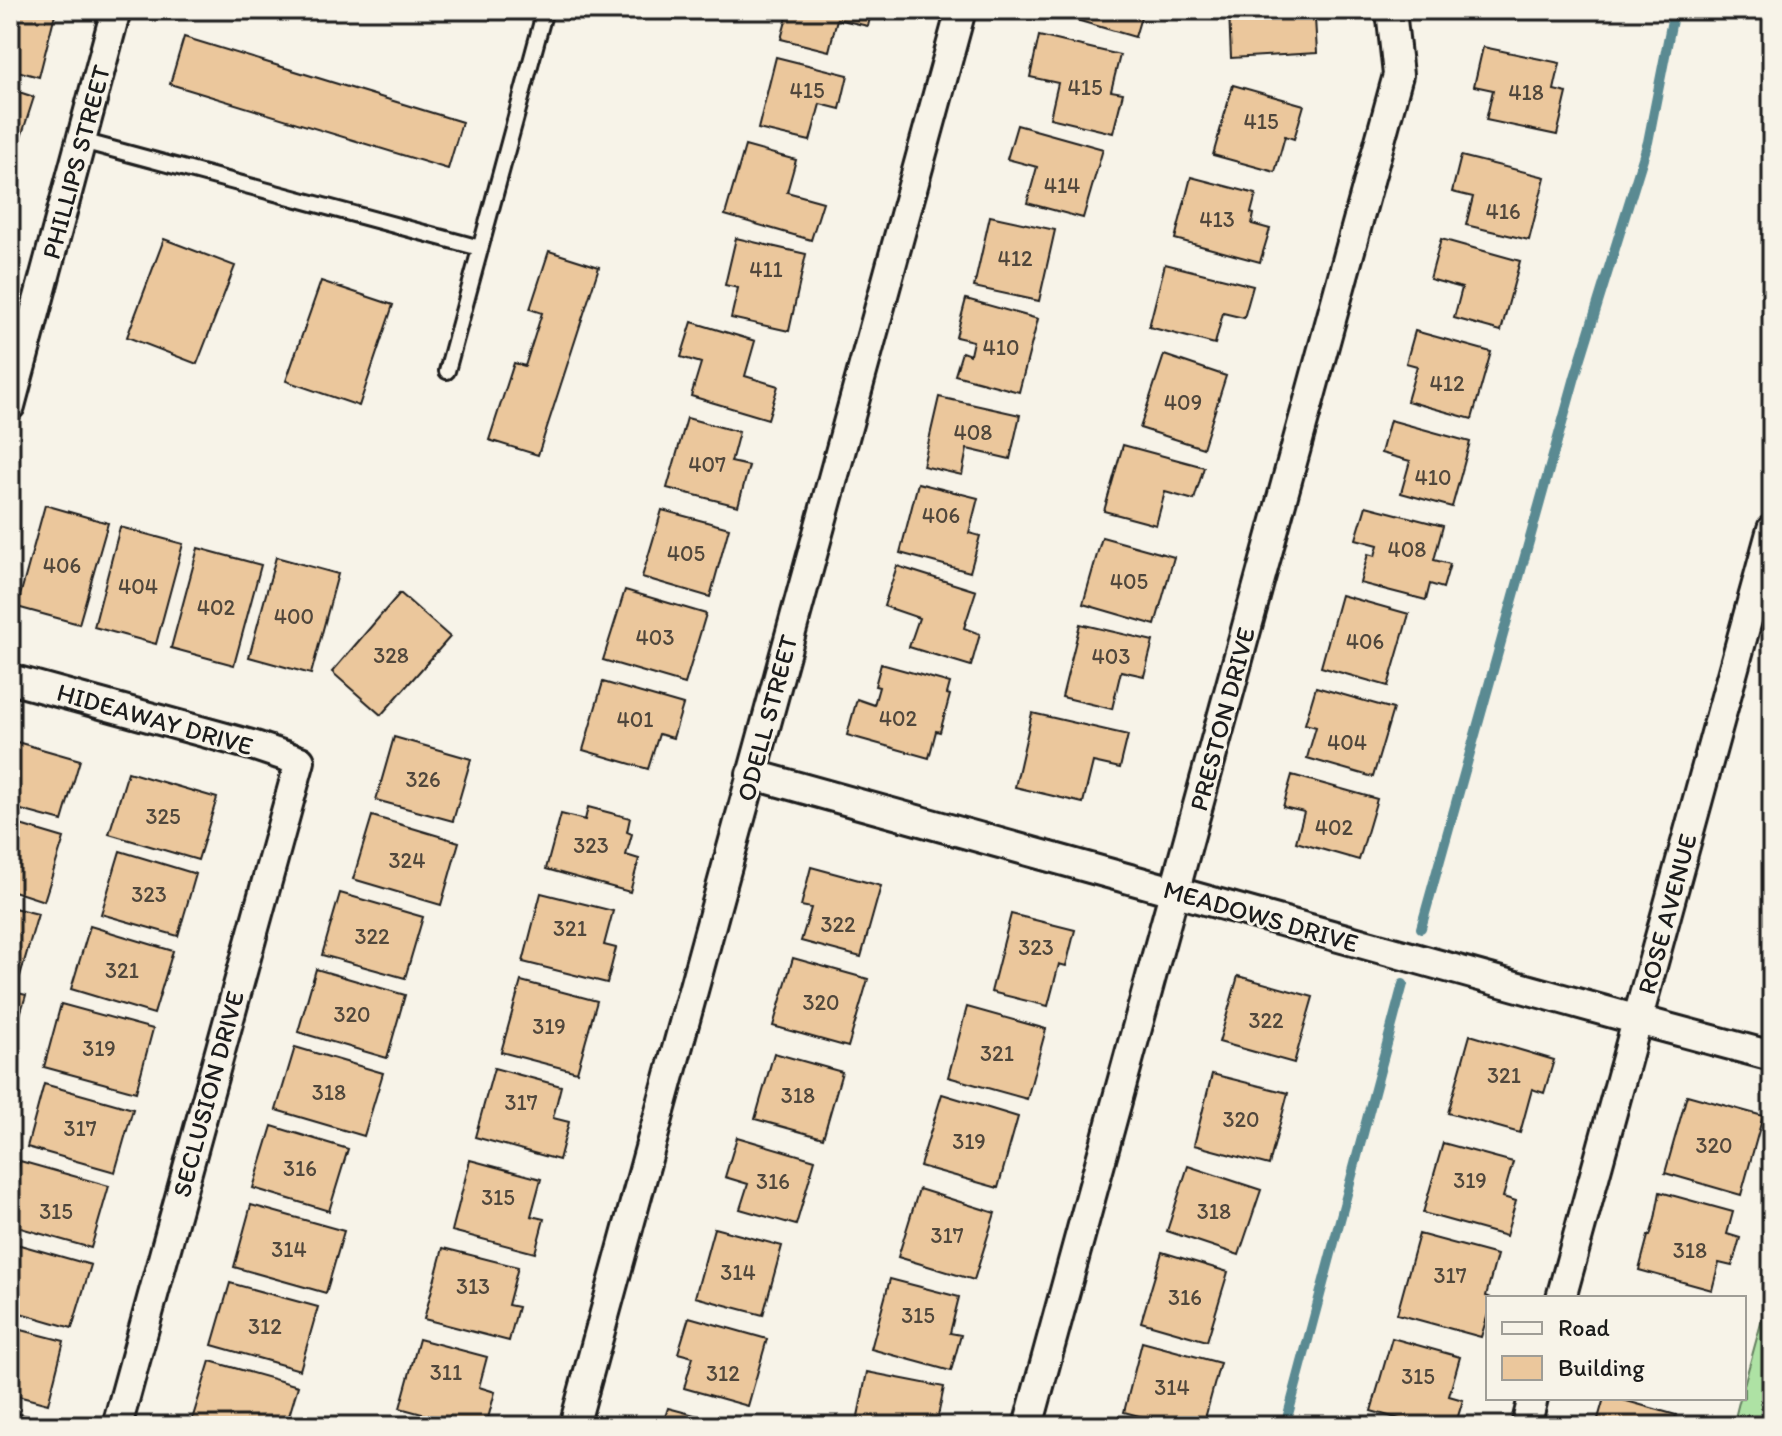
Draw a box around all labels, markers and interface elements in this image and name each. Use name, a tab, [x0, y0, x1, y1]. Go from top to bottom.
street label: PHILLIPS STREET	[35, 61, 117, 263]
house number: 415	[1068, 74, 1102, 101]
house number: 415	[790, 77, 824, 104]
house number: 418	[1508, 79, 1544, 106]
house number: 415	[1244, 108, 1278, 135]
house number: 414	[1044, 172, 1080, 199]
house number: 416	[1485, 198, 1521, 225]
house number: 413	[1199, 206, 1235, 233]
house number: 412	[997, 245, 1033, 272]
house number: 411	[749, 256, 783, 283]
house number: 410	[983, 334, 1019, 361]
house number: 412	[1429, 370, 1465, 397]
house number: 409	[1164, 389, 1202, 416]
house number: 408	[954, 419, 992, 446]
house number: 407	[688, 451, 726, 478]
house number: 410	[1415, 464, 1451, 491]
house number: 406	[922, 502, 960, 529]
house number: 408	[1388, 536, 1426, 563]
house number: 405	[667, 540, 705, 567]
house number: 406	[43, 552, 81, 579]
house number: 405	[1110, 568, 1148, 595]
house number: 404	[118, 573, 158, 600]
house number: 402	[197, 594, 236, 621]
house number: 400	[274, 603, 314, 630]
house number: 403	[636, 624, 674, 651]
street label: PRESTON DRIVE	[1182, 624, 1262, 814]
house number: 406	[1346, 628, 1384, 655]
street label: ODELL STREET	[729, 631, 805, 805]
house number: 328	[373, 642, 409, 669]
house number: 403	[1092, 643, 1130, 670]
street label: HIDEAWAY DRIVE	[53, 676, 257, 762]
house number: 402	[879, 705, 918, 732]
house number: 401	[617, 706, 653, 733]
house number: 404	[1327, 729, 1367, 756]
house number: 326	[405, 766, 441, 793]
house number: 325	[145, 803, 181, 830]
house number: 402	[1315, 814, 1354, 841]
street label: ROSE AVENUE	[1630, 830, 1704, 998]
house number: 323	[573, 832, 609, 859]
house number: 324	[389, 847, 425, 874]
street label: MEADOWS DRIVE	[1160, 873, 1362, 959]
house number: 323	[131, 881, 167, 908]
house number: 322	[820, 911, 856, 938]
house number: 321	[553, 915, 587, 942]
house number: 322	[354, 923, 390, 950]
house number: 323	[1018, 934, 1054, 961]
house number: 321	[105, 957, 139, 984]
street label: SECLUSION DRIVE	[165, 987, 251, 1201]
house number: 320	[802, 989, 840, 1016]
house number: 320	[333, 1001, 371, 1028]
house number: 322	[1248, 1007, 1284, 1034]
house number: 319	[532, 1013, 566, 1040]
house number: 319	[82, 1035, 116, 1062]
house number: 321	[980, 1040, 1014, 1067]
house number: 321	[1487, 1062, 1521, 1089]
house number: 318	[312, 1079, 346, 1106]
house number: 318	[781, 1082, 815, 1109]
house number: 317	[504, 1089, 538, 1116]
house number: 320	[1222, 1106, 1260, 1133]
house number: 317	[63, 1115, 97, 1142]
house number: 319	[952, 1128, 986, 1155]
house number: 320	[1695, 1132, 1733, 1159]
house number: 316	[283, 1155, 317, 1182]
house number: 319	[1453, 1167, 1487, 1194]
house number: 316	[756, 1168, 790, 1195]
house number: 315	[481, 1184, 515, 1211]
house number: 315	[39, 1198, 73, 1225]
house number: 318	[1197, 1198, 1231, 1225]
house number: 317	[930, 1222, 964, 1249]
house number: 314	[271, 1236, 307, 1263]
house number: 318	[1673, 1237, 1707, 1264]
house number: 314	[720, 1259, 756, 1286]
house number: 317	[1433, 1262, 1467, 1289]
house number: 313	[456, 1273, 490, 1300]
house number: 316	[1168, 1284, 1202, 1311]
legend	[1486, 1296, 1746, 1400]
house number: 315	[901, 1302, 935, 1329]
house number: 312	[248, 1313, 282, 1340]
text: Road	[1558, 1313, 1610, 1342]
text: Building	[1558, 1353, 1645, 1382]
house number: 311	[430, 1359, 462, 1386]
house number: 312	[706, 1360, 740, 1387]
house number: 315	[1401, 1363, 1435, 1390]
house number: 314	[1154, 1374, 1190, 1401]

